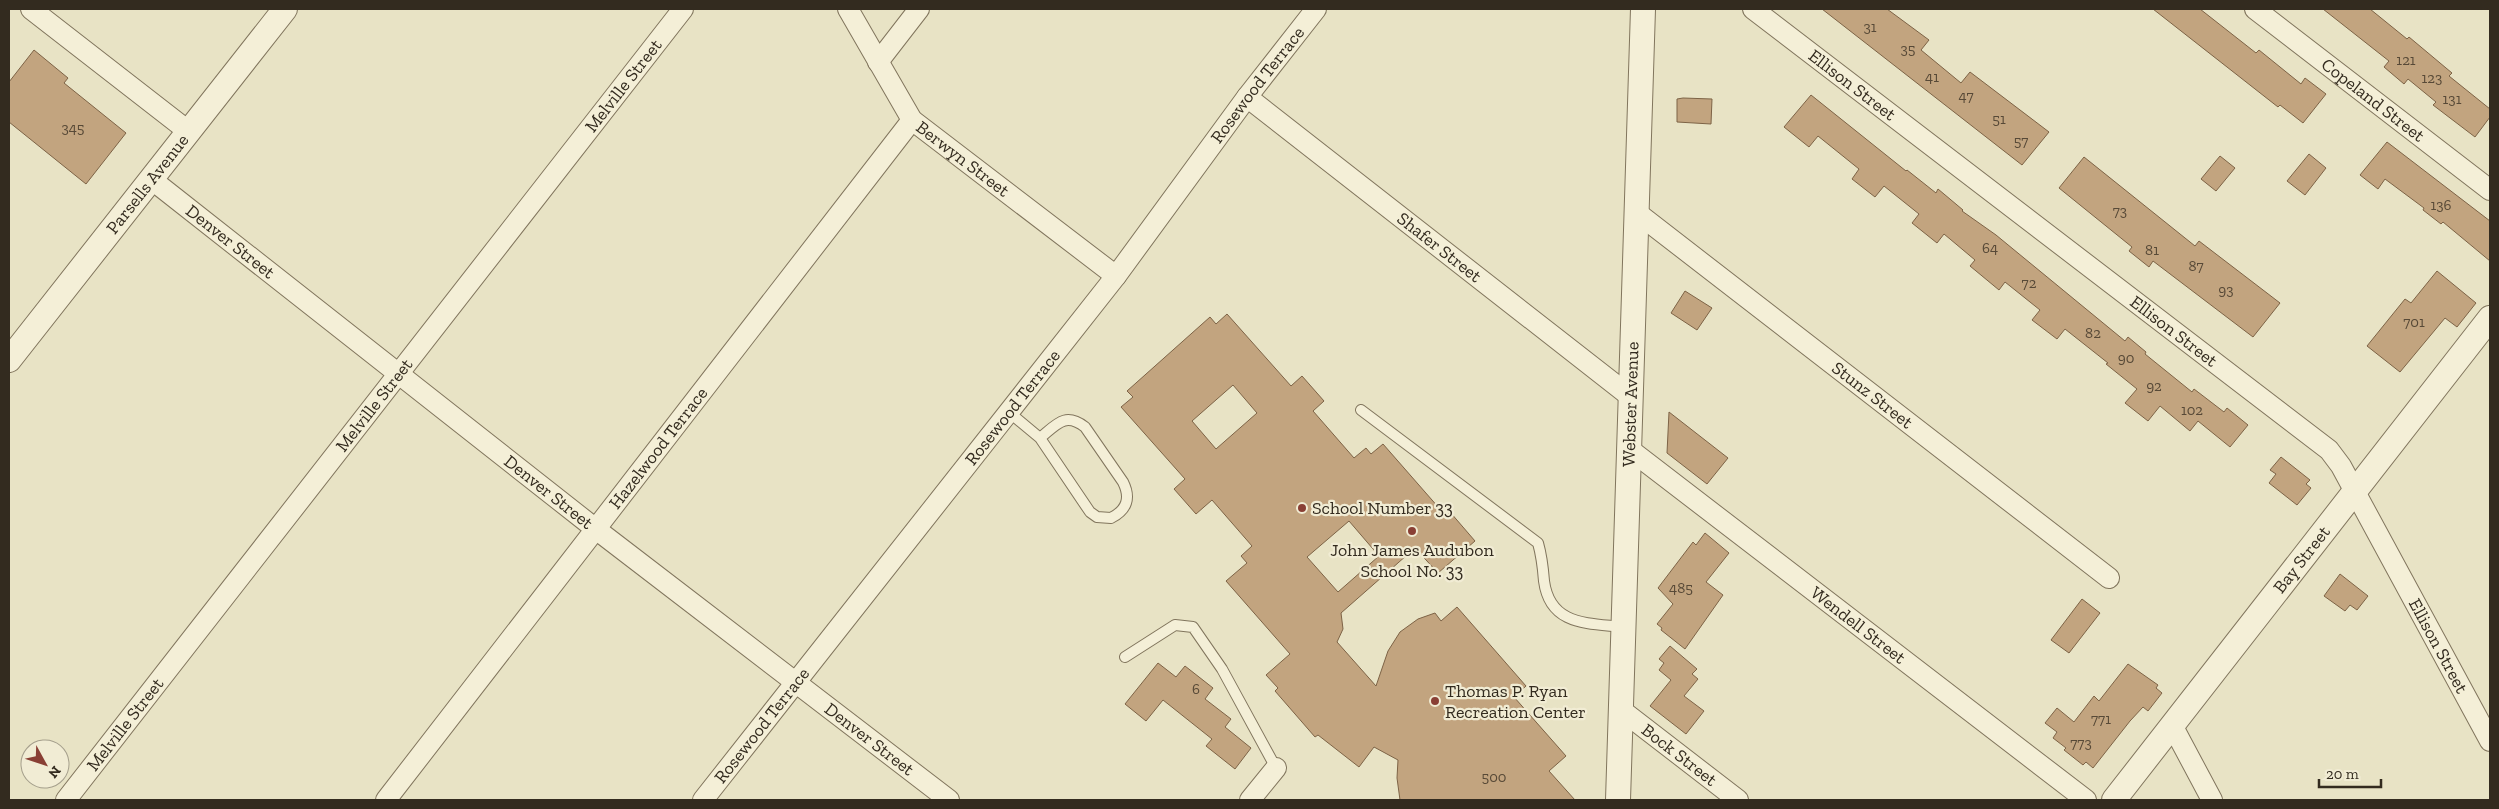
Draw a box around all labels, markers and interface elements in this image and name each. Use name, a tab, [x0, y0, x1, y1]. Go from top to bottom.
house number: 31	[1863, 18, 1877, 36]
street label: Rosewood Terrace	[1206, 22, 1309, 148]
street label: Melville Street	[580, 34, 667, 137]
house number: 35	[1900, 40, 1916, 58]
street label: Ellison Street	[1804, 45, 1901, 126]
house number: 121	[2396, 51, 2416, 69]
street label: Copeland Street	[2317, 53, 2429, 147]
house number: 41	[1925, 68, 1939, 86]
house number: 123	[2422, 69, 2442, 87]
house number: 47	[1959, 87, 1973, 105]
house number: 131	[2443, 90, 2462, 108]
house number: 51	[1992, 110, 2006, 128]
street label: Berwyn Street	[912, 116, 1014, 202]
house number: 345	[61, 119, 85, 137]
street label: Parsells Avenue	[101, 130, 193, 238]
house number: 57	[2014, 132, 2028, 150]
house number: 136	[2430, 196, 2452, 214]
street label: Denver Street	[181, 200, 280, 283]
house number: 73	[2113, 202, 2127, 220]
street label: Shafer Street	[1393, 207, 1486, 287]
house number: 64	[1982, 239, 1998, 257]
house number: 81	[2145, 241, 2159, 259]
house number: 87	[2188, 257, 2204, 275]
house number: 72	[2022, 274, 2037, 292]
house number: 93	[2218, 281, 2234, 299]
street label: Ellison Street	[2126, 291, 2222, 372]
house number: 701	[2403, 313, 2425, 331]
house number: 82	[2085, 324, 2101, 342]
street label: Webster Avenue	[1618, 341, 1643, 467]
street label: Rosewood Terrace	[960, 345, 1065, 470]
house number: 90	[2118, 349, 2134, 367]
street label: Melville Street	[331, 354, 418, 456]
street label: Stunz Street	[1828, 357, 1918, 433]
house number: 92	[2146, 377, 2162, 395]
street label: Hazelwood Terrace	[604, 383, 712, 513]
house number: 102	[2181, 401, 2203, 419]
street label: Denver Street	[500, 450, 598, 534]
place label: School Number 33	[1312, 497, 1453, 519]
marker: School Number 33	[1296, 502, 1308, 514]
street label: Bay Street	[2268, 521, 2335, 598]
marker: John James Audubon School No. 33	[1406, 525, 1418, 537]
place label: John James Audubon School No. 33	[1330, 539, 1494, 582]
house number: 485	[1669, 579, 1693, 597]
street label: Wendell Street	[1806, 581, 1910, 669]
street label: Ellison Street	[2404, 595, 2473, 697]
street label: Rosewood Terrace	[709, 663, 814, 788]
street label: Melville Street	[82, 673, 168, 775]
house number: 6	[1192, 680, 1200, 698]
place label: Thomas P. Ryan Recreation Center	[1445, 680, 1586, 723]
marker: Thomas P. Ryan Recreation Center	[1429, 695, 1441, 707]
street label: Denver Street	[820, 698, 919, 781]
house number: 771	[2091, 710, 2111, 728]
street label: Bock Street	[1637, 719, 1722, 791]
house number: 773	[2070, 734, 2092, 752]
north arrow	[20, 739, 70, 789]
scale bar	[2319, 756, 2382, 788]
text: N	[44, 762, 65, 782]
text: 20 m	[2326, 765, 2359, 783]
house number: 500	[1482, 768, 1506, 786]

